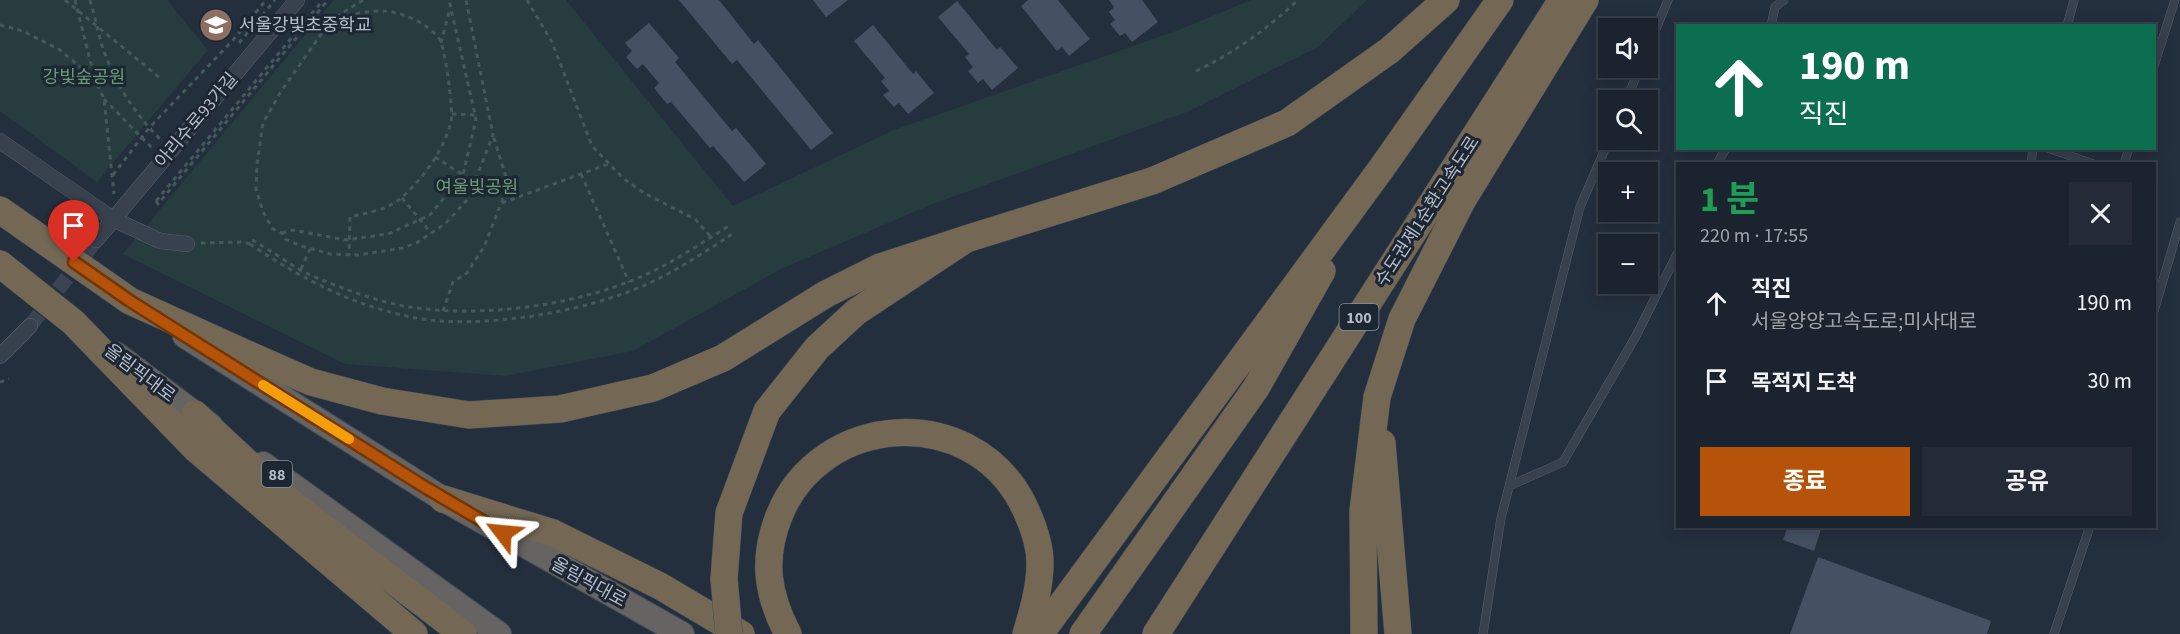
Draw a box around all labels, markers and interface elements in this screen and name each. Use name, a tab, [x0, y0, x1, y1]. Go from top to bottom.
school or university icon: 서울강빛초중학교	[198, 7, 234, 43]
place label: 서울강빛초중학교	[239, 13, 371, 38]
map controls	[1598, 18, 1658, 294]
button: sound	[1598, 18, 1658, 78]
text: 190 m	[1799, 36, 1910, 96]
icon: ahead	[1700, 48, 1778, 126]
park label: 강빛숲공원	[43, 65, 125, 90]
street label: 아리수로93가길	[149, 67, 244, 173]
button: search	[1598, 90, 1658, 150]
text: 직진	[1799, 95, 1849, 134]
street label: 수도권제1순환고속도로	[1369, 131, 1485, 291]
button: +	[1598, 162, 1658, 222]
text: 1 분	[1700, 174, 1759, 225]
park label: 여울빛공원	[436, 175, 518, 200]
button: close	[2069, 182, 2132, 245]
pin	[48, 200, 99, 262]
icon: arrive	[57, 209, 90, 242]
text: 220 m · 17:55	[1700, 222, 1808, 250]
button: −	[1598, 234, 1658, 294]
text: 직진	[1751, 273, 1791, 305]
icon: ahead	[1700, 287, 1733, 320]
text: 190 m	[2077, 287, 2132, 319]
road number: 100	[1340, 304, 1378, 330]
text: 서울양양고속도로;미사대로	[1751, 308, 1977, 336]
street label: 올림픽대로	[99, 338, 180, 408]
icon: arrive	[1700, 365, 1733, 398]
text: 30 m	[2087, 365, 2132, 397]
text: 목적지 도착	[1751, 367, 1857, 399]
button: 종료	[1700, 447, 1910, 516]
button: 공유	[1922, 447, 2132, 516]
road number: 88	[262, 461, 292, 487]
position arrow	[471, 501, 535, 565]
street label: 올림픽대로	[546, 551, 631, 613]

